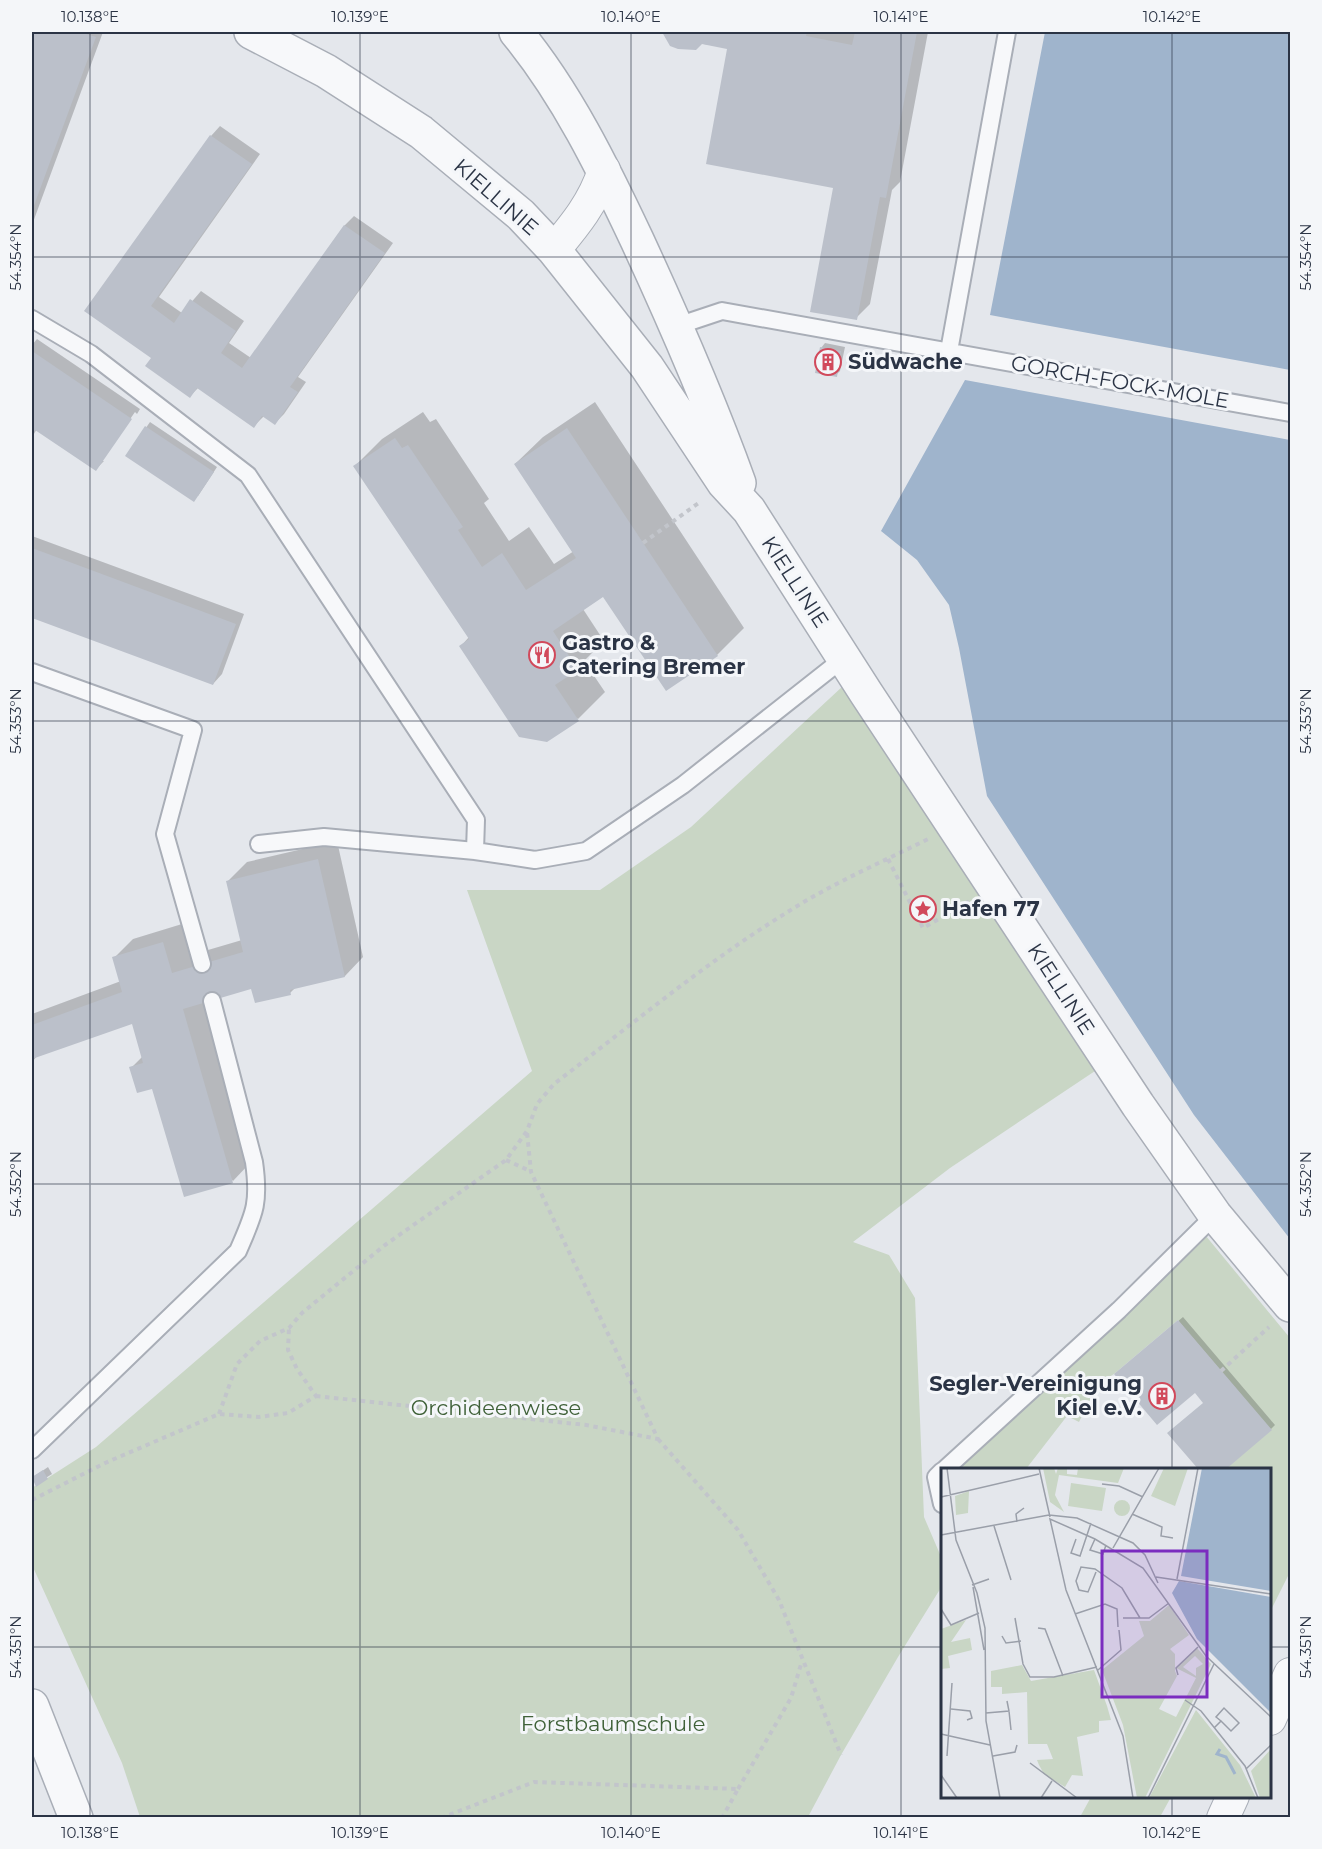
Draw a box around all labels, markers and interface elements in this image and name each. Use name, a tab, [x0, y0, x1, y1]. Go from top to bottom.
text: 10.138°E	[61, 7, 119, 26]
text: 10.139°E	[331, 7, 389, 26]
text: 10.140°E	[601, 7, 661, 26]
text: 10.141°E	[874, 7, 928, 26]
text: 10.142°E	[1143, 7, 1201, 26]
street label: KIELLINIE	[449, 153, 544, 240]
text: 54.354°N	[6, 224, 25, 290]
text: 54.354°N	[1296, 224, 1315, 290]
building icon: Südwache	[813, 347, 843, 377]
place label: Südwache	[848, 349, 963, 374]
street label: GORCH-FOCK-MOLE	[1009, 350, 1231, 413]
street label: KIELLINIE	[757, 531, 834, 632]
place label: Gastro & Catering Bremer	[562, 630, 745, 679]
restaurant icon: Gastro & Catering Bremer	[527, 640, 557, 670]
text: 54.353°N	[6, 688, 25, 754]
text: 54.353°N	[1296, 688, 1315, 754]
place icon: Hafen 77	[908, 894, 938, 924]
place label: Hafen 77	[942, 896, 1040, 921]
street label: KIELLINIE	[1023, 938, 1100, 1039]
text: 54.352°N	[6, 1151, 25, 1217]
text: 54.352°N	[1296, 1151, 1315, 1217]
place label: Segler-Vereinigung Kiel e.V.	[929, 1371, 1142, 1420]
building icon: Segler-Vereinigung Kiel e.V.	[1147, 1381, 1177, 1411]
park label: Orchideenwiese	[411, 1395, 581, 1420]
inset map	[941, 1468, 1271, 1798]
text: 54.351°N	[6, 1616, 25, 1678]
text: 54.351°N	[1296, 1616, 1315, 1678]
park label: Forstbaumschule	[521, 1711, 705, 1736]
text: 10.138°E	[61, 1823, 119, 1842]
text: 10.139°E	[331, 1823, 389, 1842]
text: 10.140°E	[601, 1823, 661, 1842]
text: 10.141°E	[874, 1823, 928, 1842]
text: 10.142°E	[1143, 1823, 1201, 1842]

